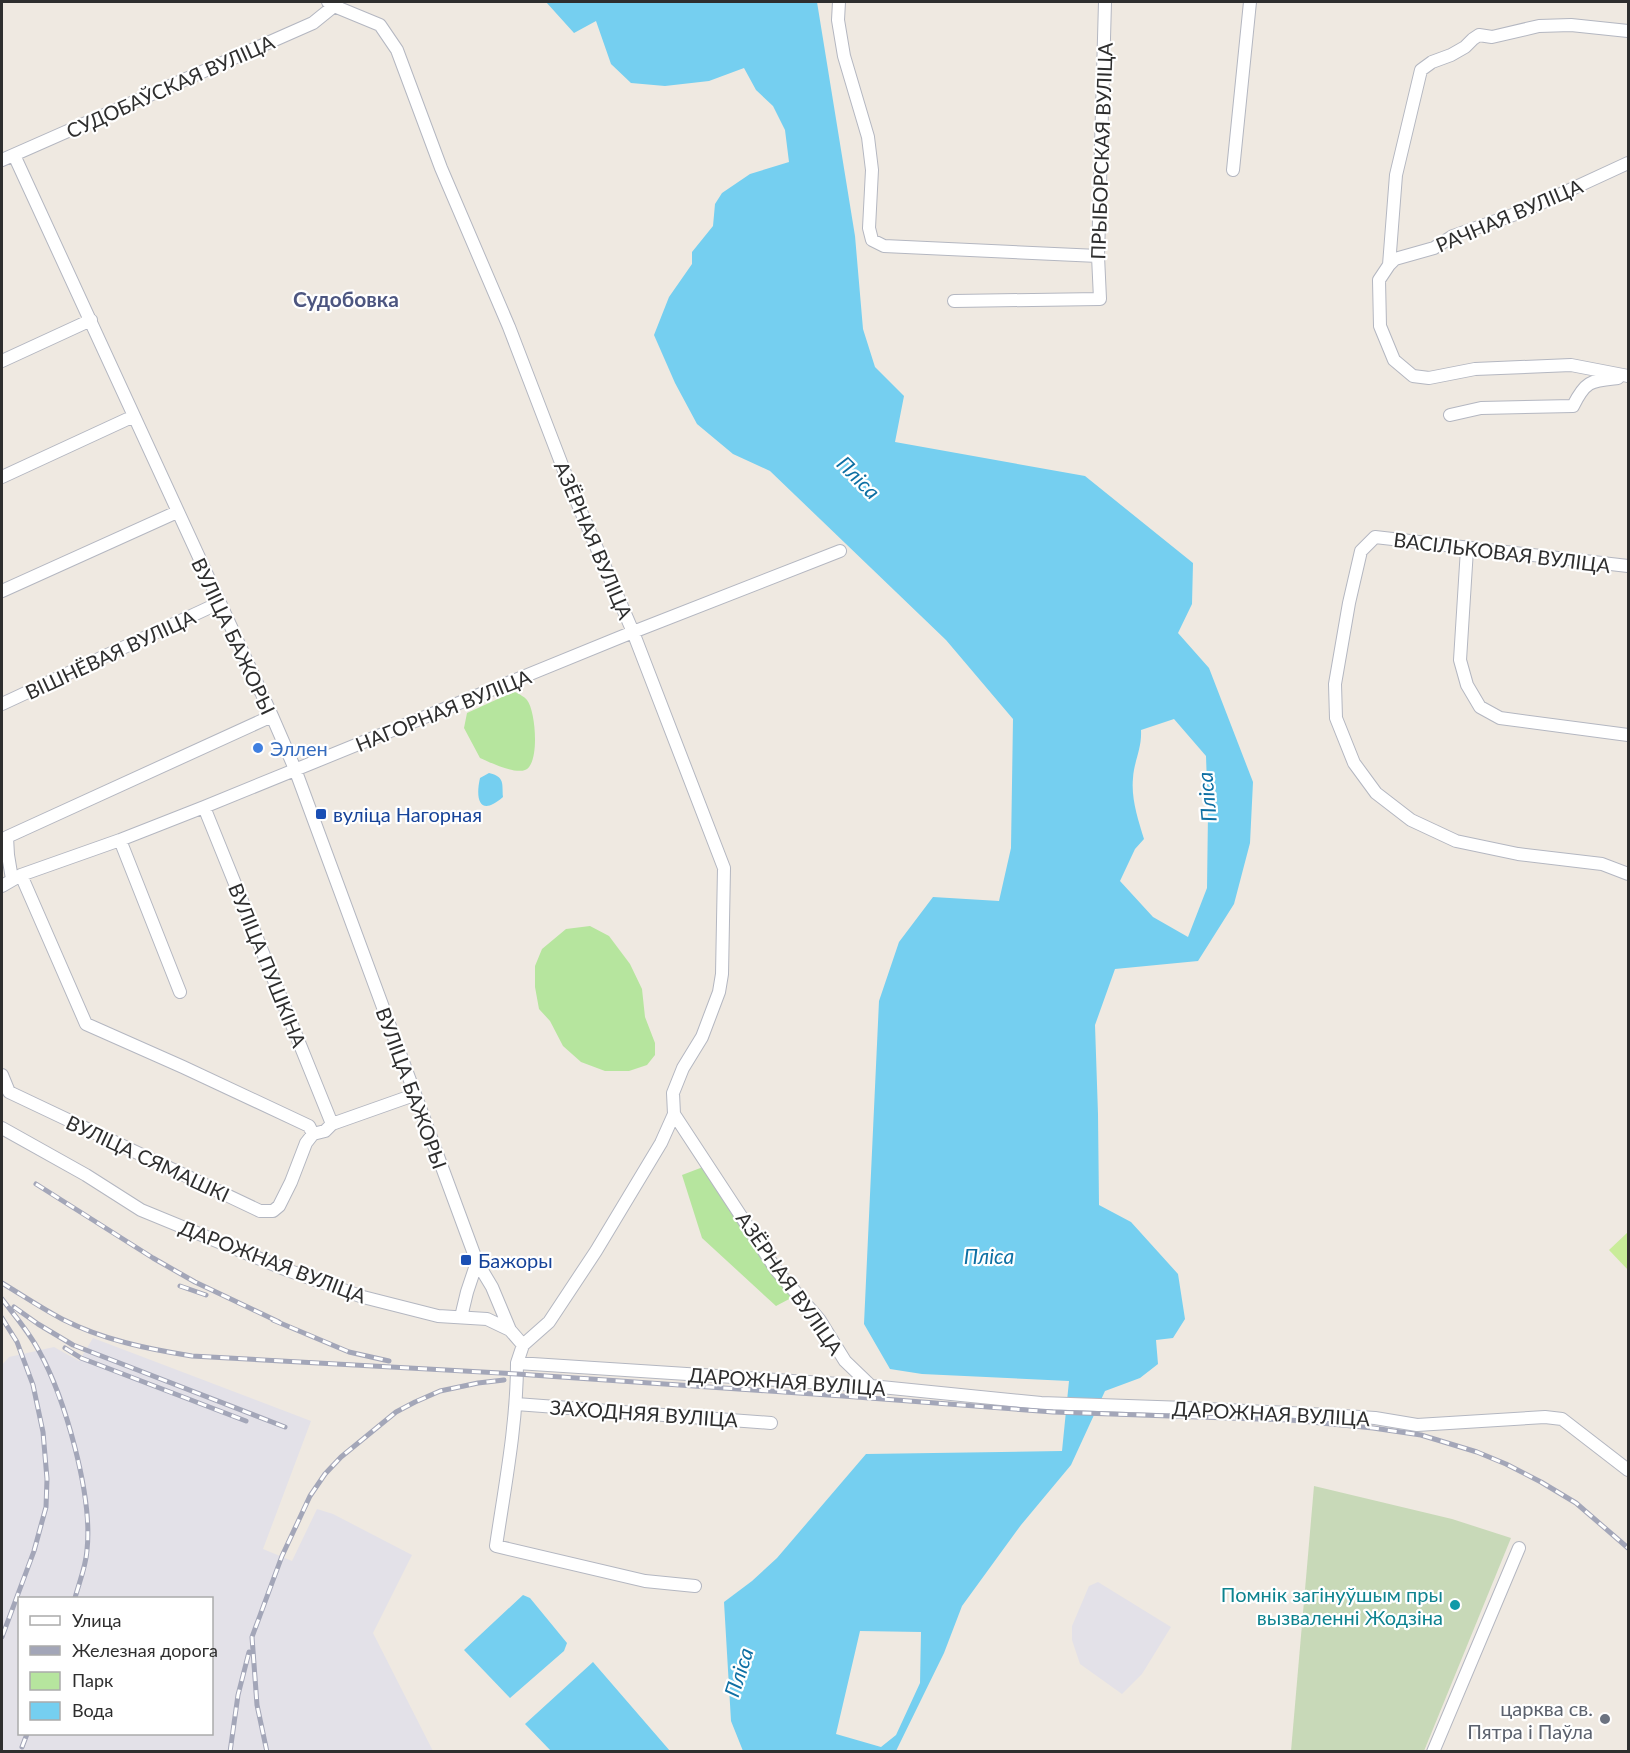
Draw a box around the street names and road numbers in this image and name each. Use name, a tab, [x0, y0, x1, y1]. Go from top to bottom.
street label: СУДОБАЎСКАЯ ВУЛІЦА	[62, 29, 278, 143]
street label: ПРЫБОРСКАЯ ВУЛІЦА	[1085, 42, 1117, 260]
street label: РАЧНАЯ ВУЛІЦА	[1432, 173, 1586, 257]
street label: АЗЁРНАЯ ВУЛІЦА	[550, 458, 638, 623]
street label: ВАСІЛЬКОВАЯ ВУЛІЦА	[1392, 527, 1612, 577]
street label: ВУЛІЦА БАЖОРЫ	[187, 554, 281, 718]
street label: ВІШНЁВАЯ ВУЛІЦА	[21, 604, 199, 704]
street label: НАГОРНАЯ ВУЛІЦА	[352, 664, 535, 756]
street label: ВУЛІЦА ПУШКІНА	[224, 879, 312, 1051]
street label: ВУЛІЦА БАЖОРЫ	[372, 1004, 452, 1172]
street label: ВУЛІЦА СЯМАШКІ	[62, 1110, 234, 1206]
street label: АЗЁРНАЯ ВУЛІЦА	[732, 1207, 849, 1360]
street label: ДАРОЖНАЯ ВУЛІЦА	[176, 1214, 370, 1308]
street label: ДАРОЖНАЯ ВУЛІЦА	[687, 1362, 887, 1400]
street label: ЗАХОДНЯЯ ВУЛІЦА	[549, 1394, 739, 1432]
street label: ДАРОЖНАЯ ВУЛІЦА	[1172, 1396, 1371, 1430]

